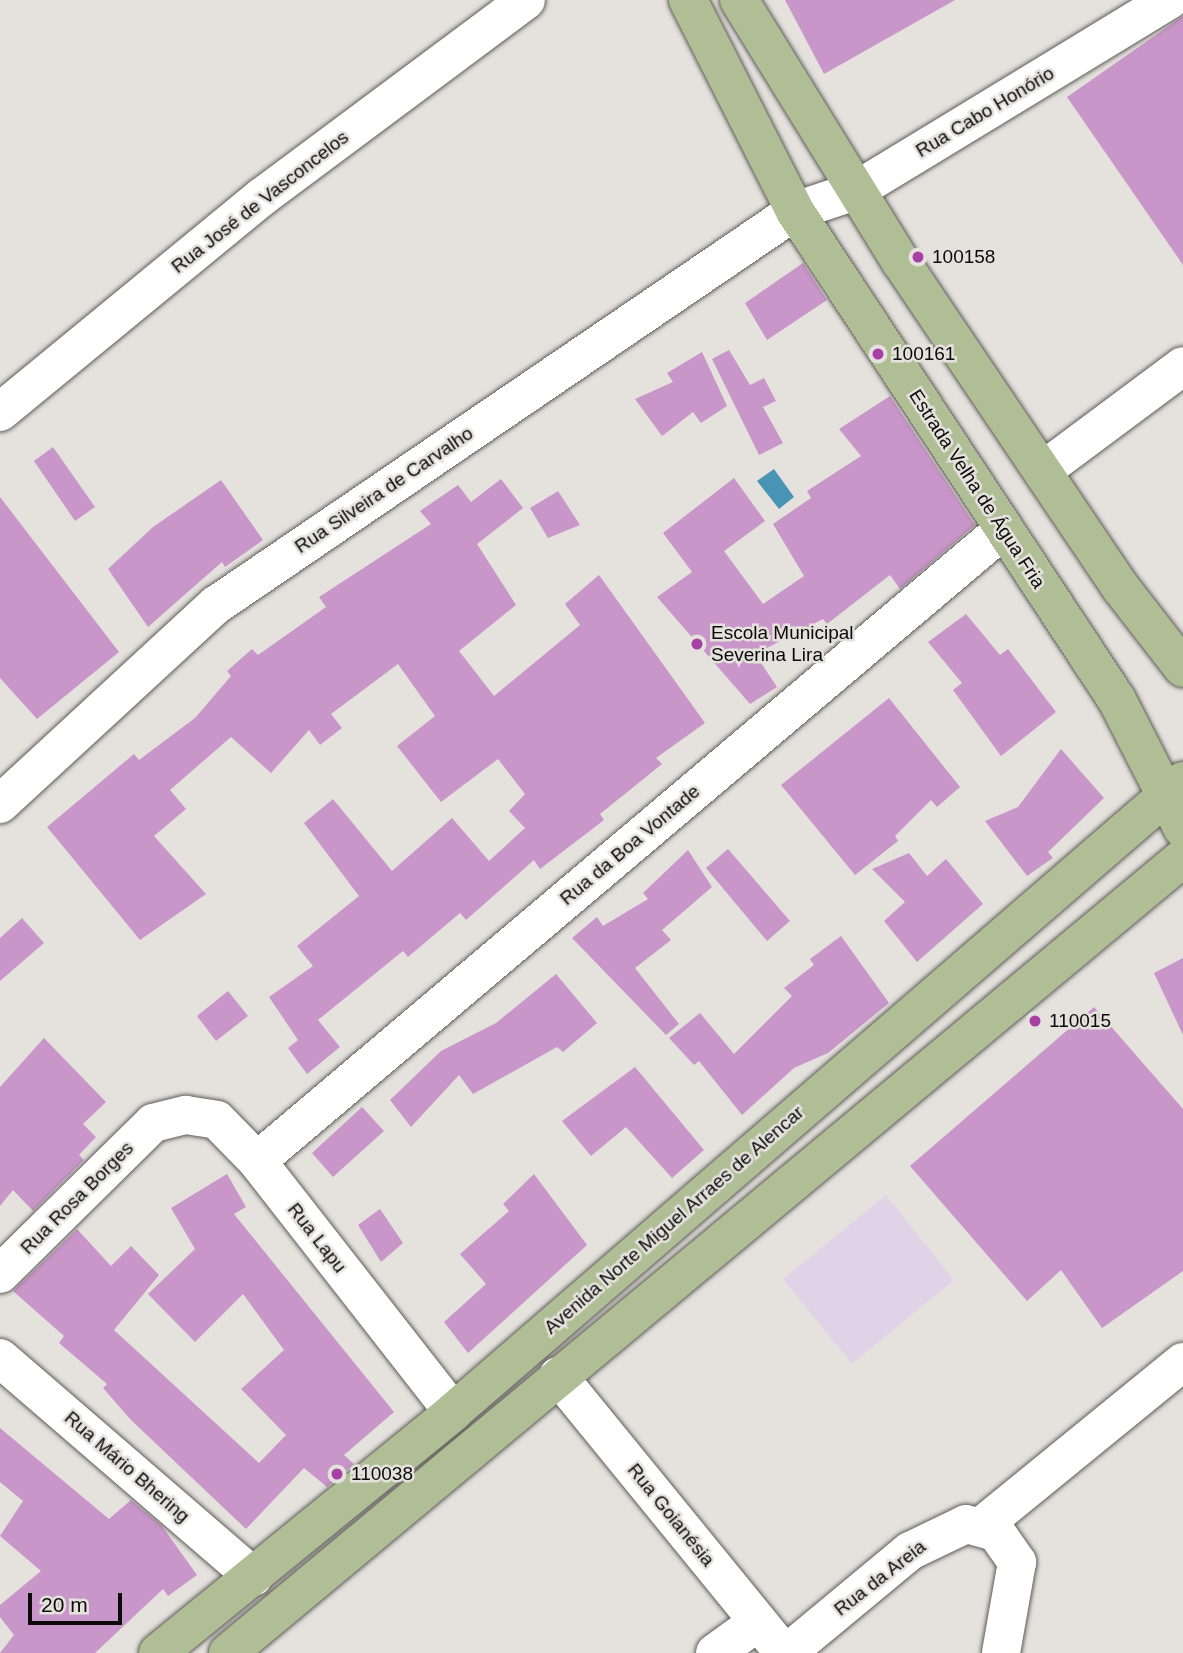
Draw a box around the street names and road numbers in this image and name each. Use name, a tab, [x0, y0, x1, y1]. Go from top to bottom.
street label: Rua Cabo Honório	[912, 62, 1058, 162]
street label: Rua José de Vasconcelos	[167, 126, 353, 278]
street label: Estrada Velha de Água Fria	[904, 385, 1050, 593]
street label: Rua Silveira de Carvalho	[291, 422, 477, 558]
street label: Rua da Boa Vontade	[556, 780, 704, 910]
street label: Avenida Norte Miguel Arraes de Alencar	[539, 1100, 809, 1340]
street label: Rua Rosa Borges	[16, 1137, 138, 1259]
street label: Rua Lapu	[283, 1199, 351, 1277]
street label: Rua Mário Bhering	[60, 1406, 194, 1528]
street label: Rua Goianésia	[623, 1459, 719, 1571]
street label: Rua da Areia	[829, 1535, 931, 1621]

